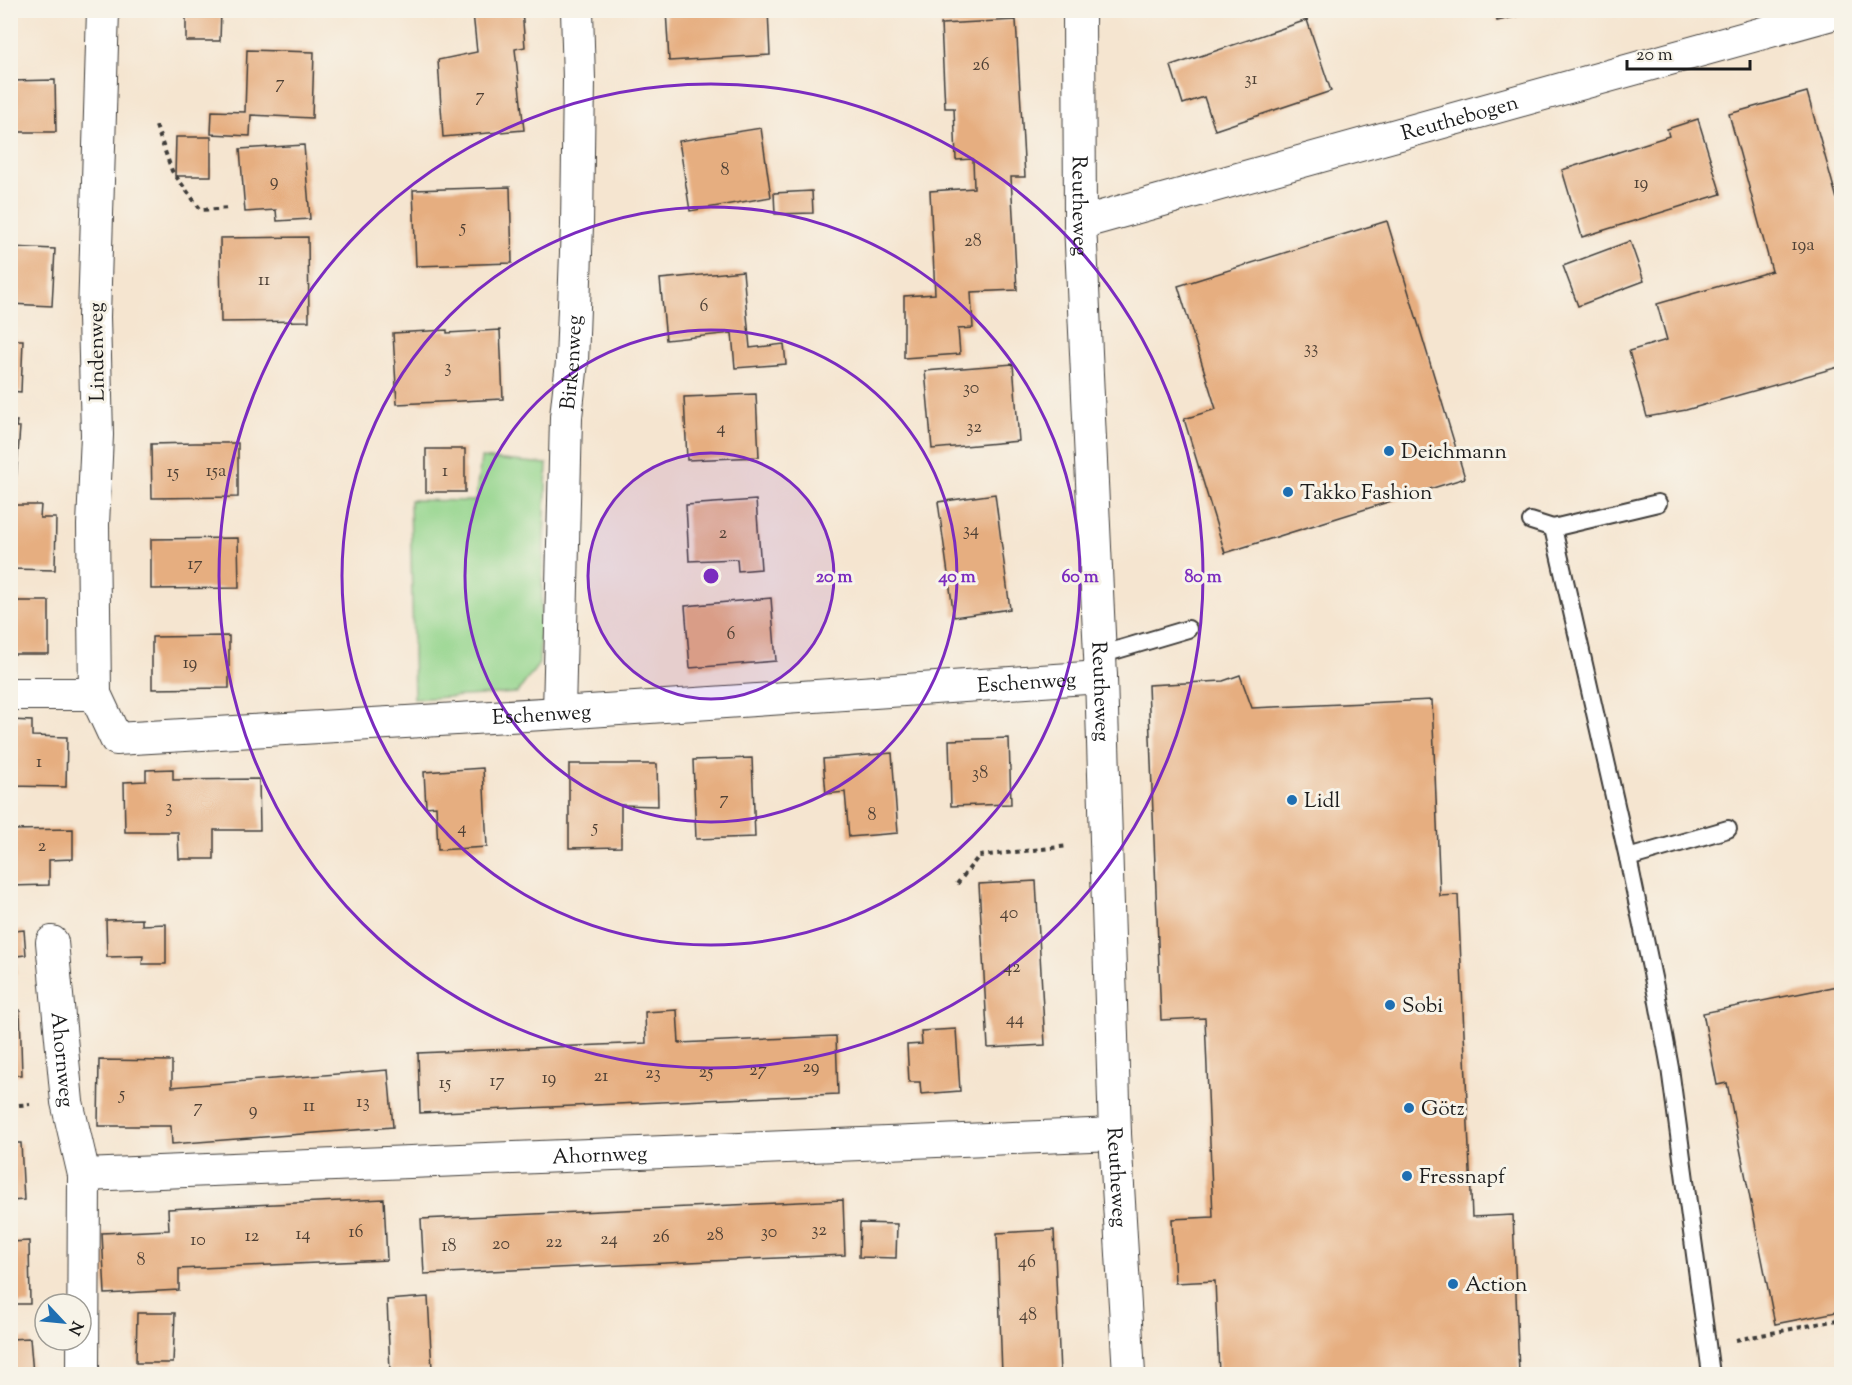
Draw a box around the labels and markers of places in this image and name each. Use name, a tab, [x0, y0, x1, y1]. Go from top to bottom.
place label: Deichmann	[1401, 438, 1507, 468]
marker: Deichmann	[1382, 444, 1396, 458]
place label: Takko Fashion	[1300, 479, 1432, 509]
marker: Takko Fashion	[1281, 485, 1295, 499]
centre of rings	[701, 566, 721, 586]
place label: Lidl	[1304, 787, 1340, 817]
marker: Lidl	[1285, 793, 1299, 807]
place label: Sobi	[1402, 992, 1443, 1022]
marker: Sobi	[1383, 998, 1397, 1012]
place label: Götz	[1421, 1095, 1465, 1125]
marker: Götz	[1402, 1101, 1416, 1115]
place label: Fressnapf	[1419, 1163, 1507, 1193]
marker: Fressnapf	[1400, 1169, 1414, 1183]
place label: Action	[1465, 1271, 1527, 1301]
marker: Action	[1446, 1277, 1460, 1291]

